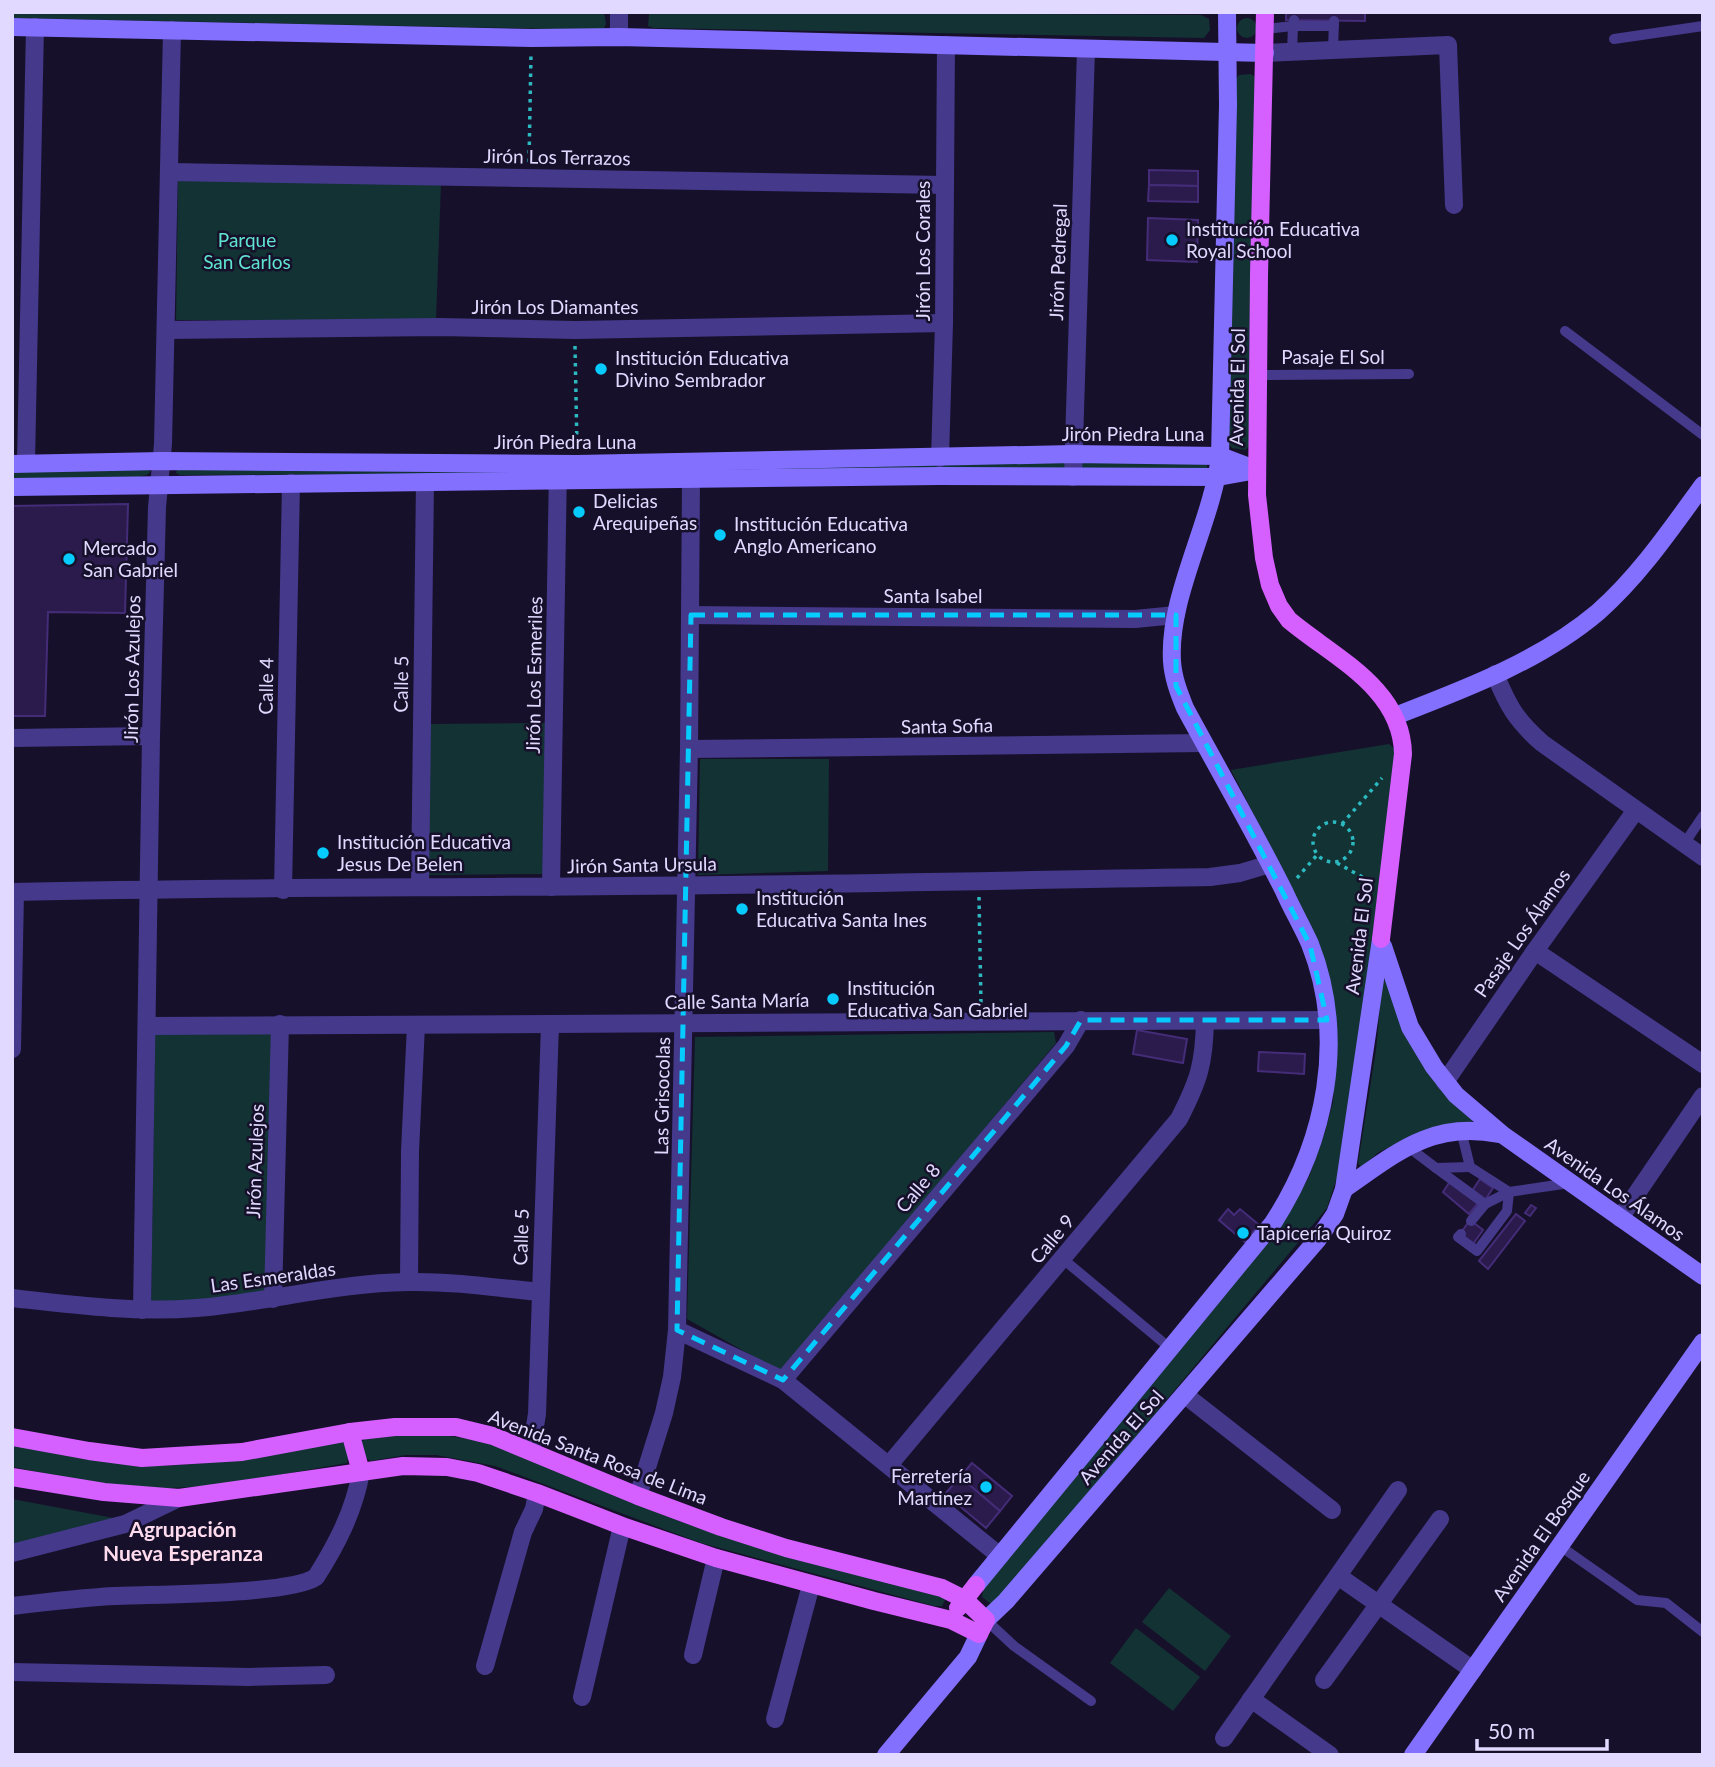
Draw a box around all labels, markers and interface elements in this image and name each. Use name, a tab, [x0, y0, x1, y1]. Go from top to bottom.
street label: Jirón Los Terrazos	[483, 144, 631, 169]
street label: Jirón Los Corales	[911, 181, 934, 321]
street label: Jirón Pedregal	[1044, 203, 1071, 321]
place label: Institución Educativa Royal School	[1186, 217, 1360, 262]
park label: Parque San Carlos	[203, 228, 291, 273]
marker: Institución Educativa Royal School	[1164, 232, 1180, 248]
street label: Jirón Los Diamantes	[472, 295, 638, 318]
street label: Avenida El Sol	[1224, 328, 1249, 446]
street label: Pasaje El Sol	[1281, 345, 1385, 368]
place label: Institución Educativa Divino Sembrador	[615, 346, 789, 391]
marker: Institución Educativa Divino Sembrador	[593, 361, 609, 377]
street label: Jirón Piedra Luna	[1062, 422, 1204, 445]
street label: Jirón Piedra Luna	[494, 430, 636, 453]
place label: Delicias Arequipeñas	[593, 489, 697, 534]
marker: Delicias Arequipeñas	[571, 504, 587, 520]
place label: Institución Educativa Anglo Americano	[734, 512, 908, 557]
marker: Institución Educativa Anglo Americano	[712, 527, 728, 543]
place label: Mercado San Gabriel	[83, 536, 178, 581]
marker: Mercado San Gabriel	[61, 551, 77, 567]
street label: Santa Isabel	[883, 584, 983, 607]
street label: Jirón Los Azulejos	[119, 595, 144, 743]
street label: Jirón Los Esmeriles	[521, 596, 546, 754]
street label: Calle 5	[389, 655, 412, 713]
street label: Calle 4	[254, 657, 277, 715]
street label: Santa Sofia	[901, 713, 993, 738]
place label: Institución Educativa Jesus De Belen	[337, 830, 511, 875]
marker: Institución Educativa Jesus De Belen	[315, 845, 331, 861]
street label: Jirón Santa Ursula	[567, 852, 717, 877]
street label: Pasaje Los Álamos	[1469, 864, 1574, 1001]
street label: Avenida El Sol	[1340, 876, 1377, 996]
place label: Institución Educativa Santa Ines	[756, 886, 927, 931]
marker: Institución Educativa Santa Ines	[734, 901, 750, 917]
place label: Institución Educativa San Gabriel	[847, 976, 1028, 1021]
street label: Calle Santa María	[664, 988, 810, 1013]
marker: Institución Educativa San Gabriel	[825, 991, 841, 1007]
street label: Las Grisocolas	[649, 1037, 674, 1155]
street label: Jirón Azulejos	[241, 1103, 268, 1219]
street label: Avenida Los Álamos	[1541, 1132, 1690, 1245]
street label: Calle 8	[890, 1158, 945, 1217]
street label: Calle 5	[508, 1208, 533, 1266]
street label: Calle 9	[1024, 1209, 1079, 1268]
place label: Tapicería Quiroz	[1257, 1221, 1391, 1244]
marker: Tapicería Quiroz	[1235, 1225, 1251, 1241]
street label: Las Esmeraldas	[209, 1256, 337, 1297]
street label: Avenida El Sol	[1073, 1385, 1168, 1489]
street label: Avenida Santa Rosa de Lima	[486, 1404, 711, 1509]
place label: Ferretería Martinez	[891, 1464, 972, 1509]
street label: Avenida El Bosque	[1487, 1466, 1594, 1606]
marker: Ferretería Martinez	[978, 1479, 994, 1495]
district label: Agrupación Nueva Esperanza	[103, 1516, 263, 1565]
scale bar	[1477, 1708, 1606, 1752]
text: 50 m	[1488, 1718, 1535, 1743]

